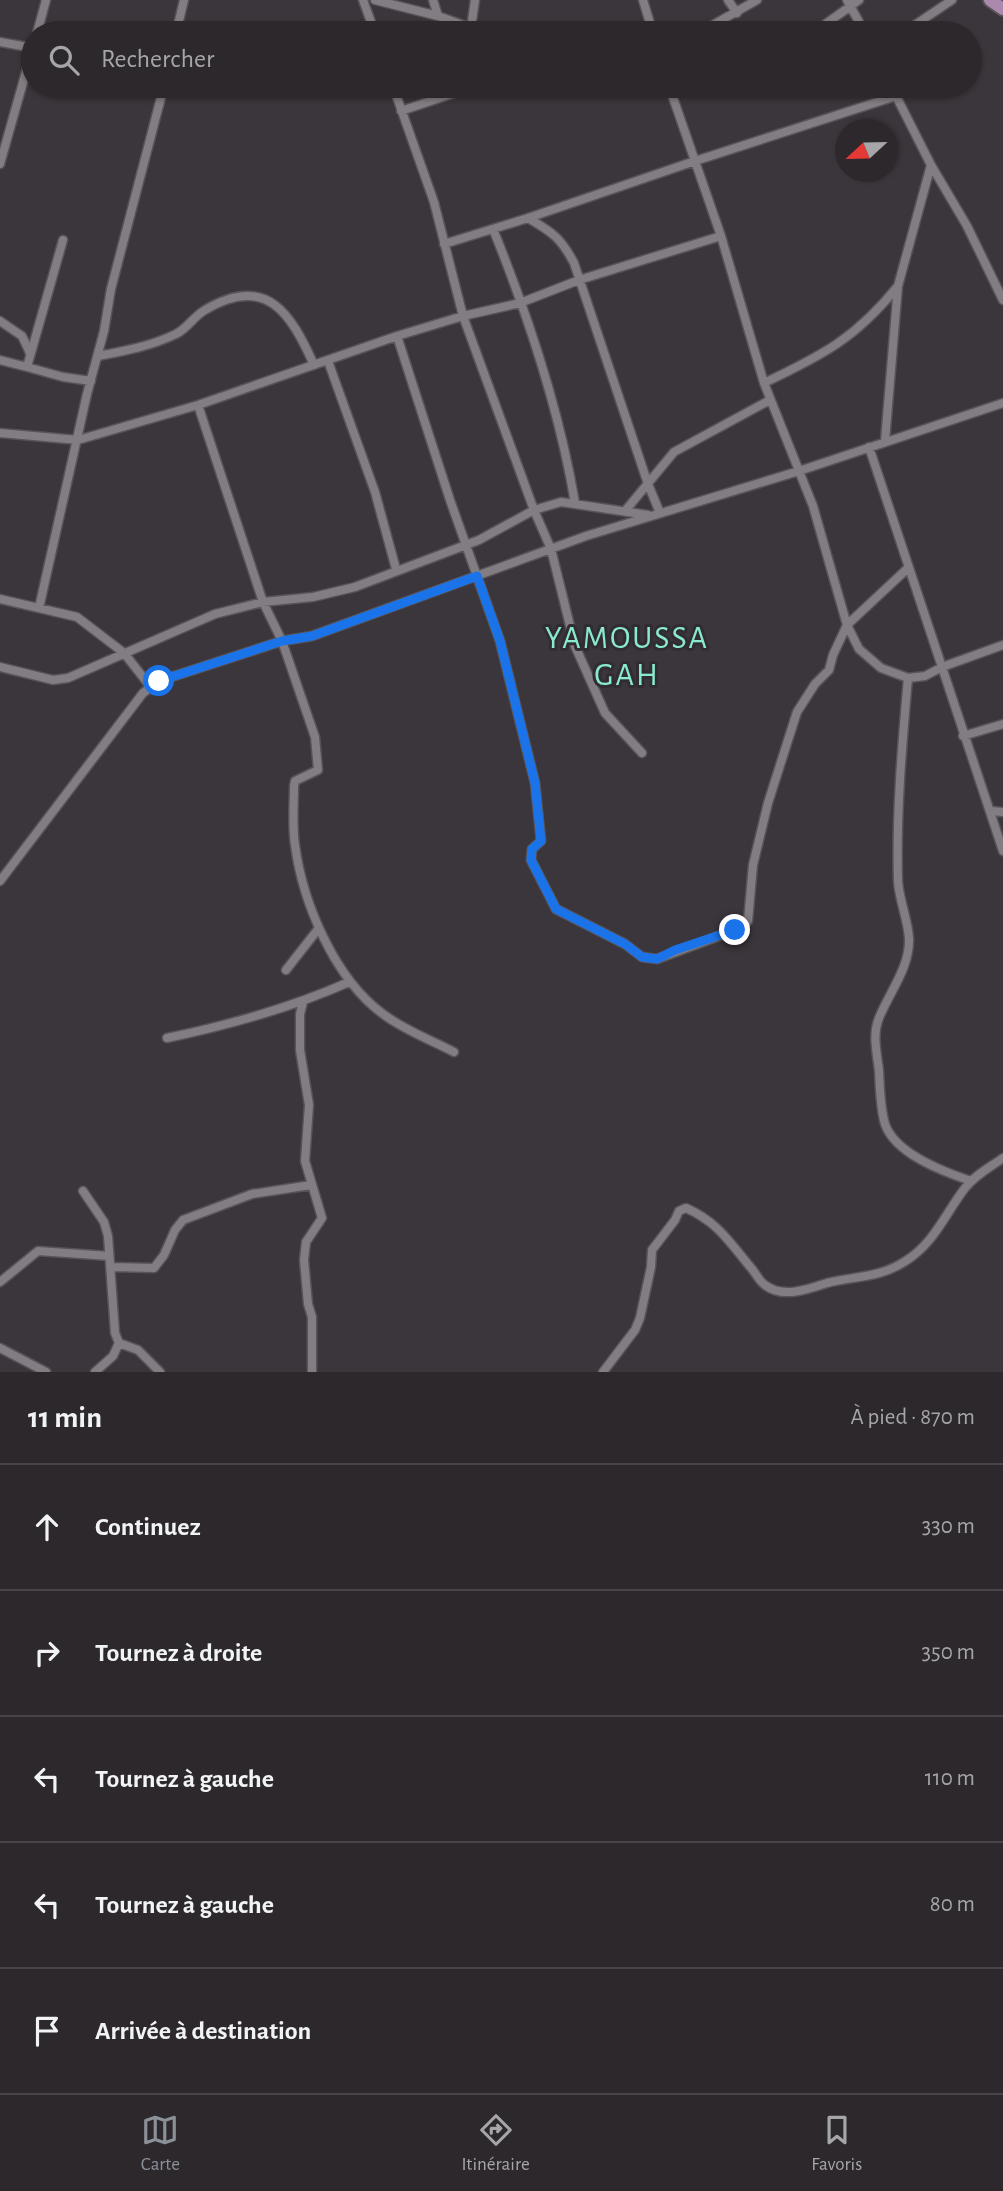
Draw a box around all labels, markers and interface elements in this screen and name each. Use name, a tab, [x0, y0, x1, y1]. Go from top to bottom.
search box	[21, 21, 982, 98]
icon: search	[45, 41, 83, 79]
text: Rechercher	[101, 46, 214, 72]
north arrow	[835, 119, 898, 182]
district label: YAMOUSSA GAH	[545, 622, 709, 691]
route start	[143, 665, 174, 696]
route end	[719, 914, 750, 945]
text: 11 min	[28, 1403, 102, 1433]
text: À pied · 870 m	[850, 1406, 975, 1429]
icon: ahead	[28, 1508, 66, 1546]
text: Continuez	[95, 1514, 201, 1540]
text: 330 m	[922, 1515, 975, 1538]
icon: right	[28, 1634, 66, 1672]
text: Tournez à droite	[95, 1640, 262, 1666]
text: 350 m	[922, 1641, 975, 1664]
icon: left	[28, 1760, 66, 1798]
text: Tournez à gauche	[95, 1766, 274, 1792]
text: 110 m	[925, 1767, 975, 1790]
icon: left	[28, 1886, 66, 1924]
text: Tournez à gauche	[95, 1892, 274, 1918]
text: 80 m	[930, 1893, 975, 1916]
icon: arrive	[28, 2012, 66, 2050]
text: Arrivée à destination	[95, 2018, 311, 2044]
tab: Carte	[141, 2111, 180, 2176]
tab: Itinéraire	[461, 2111, 530, 2176]
tab: Favoris	[811, 2111, 862, 2176]

